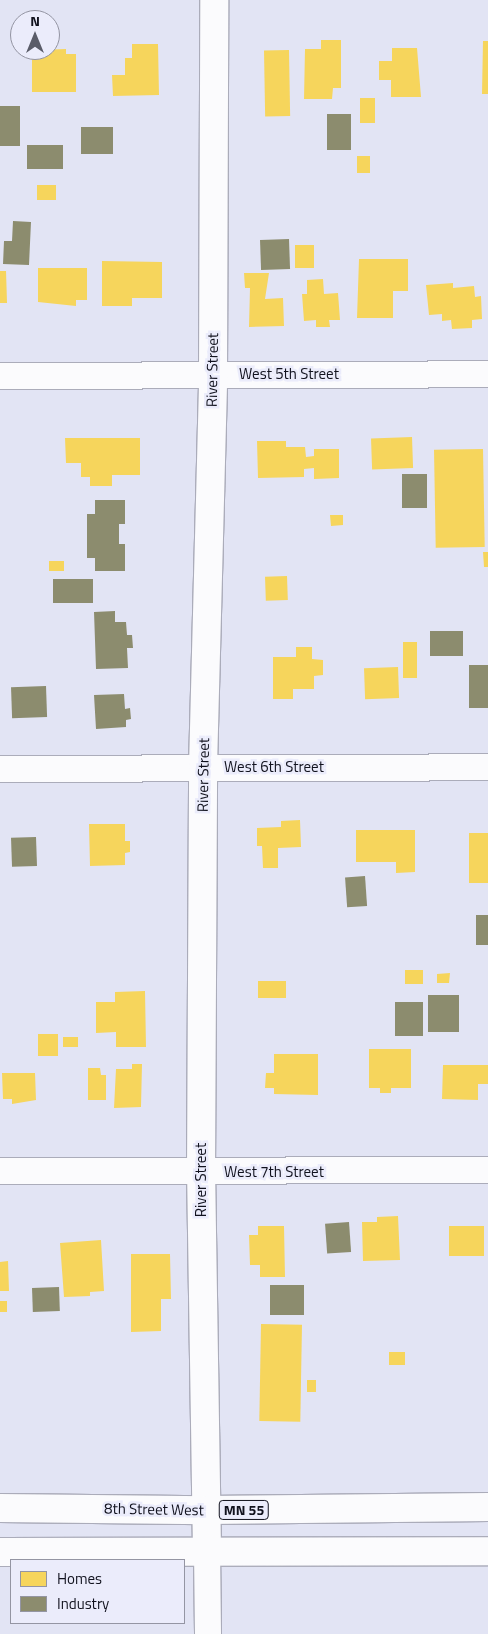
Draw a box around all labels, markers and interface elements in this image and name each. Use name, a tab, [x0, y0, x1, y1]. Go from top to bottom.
north arrow	[10, 10, 60, 60]
text: N	[30, 10, 40, 31]
street label: River Street	[202, 333, 222, 407]
street label: West 5th Street	[239, 365, 339, 383]
street label: River Street	[193, 738, 213, 812]
street label: West 6th Street	[224, 758, 324, 776]
street label: River Street	[192, 1143, 210, 1217]
street label: West 7th Street	[224, 1163, 324, 1181]
road number: MN 55	[218, 1498, 270, 1522]
street label: 8th Street West	[104, 1499, 204, 1519]
legend	[10, 1559, 185, 1624]
text: Homes	[57, 1567, 102, 1590]
text: Industry	[57, 1592, 109, 1615]

